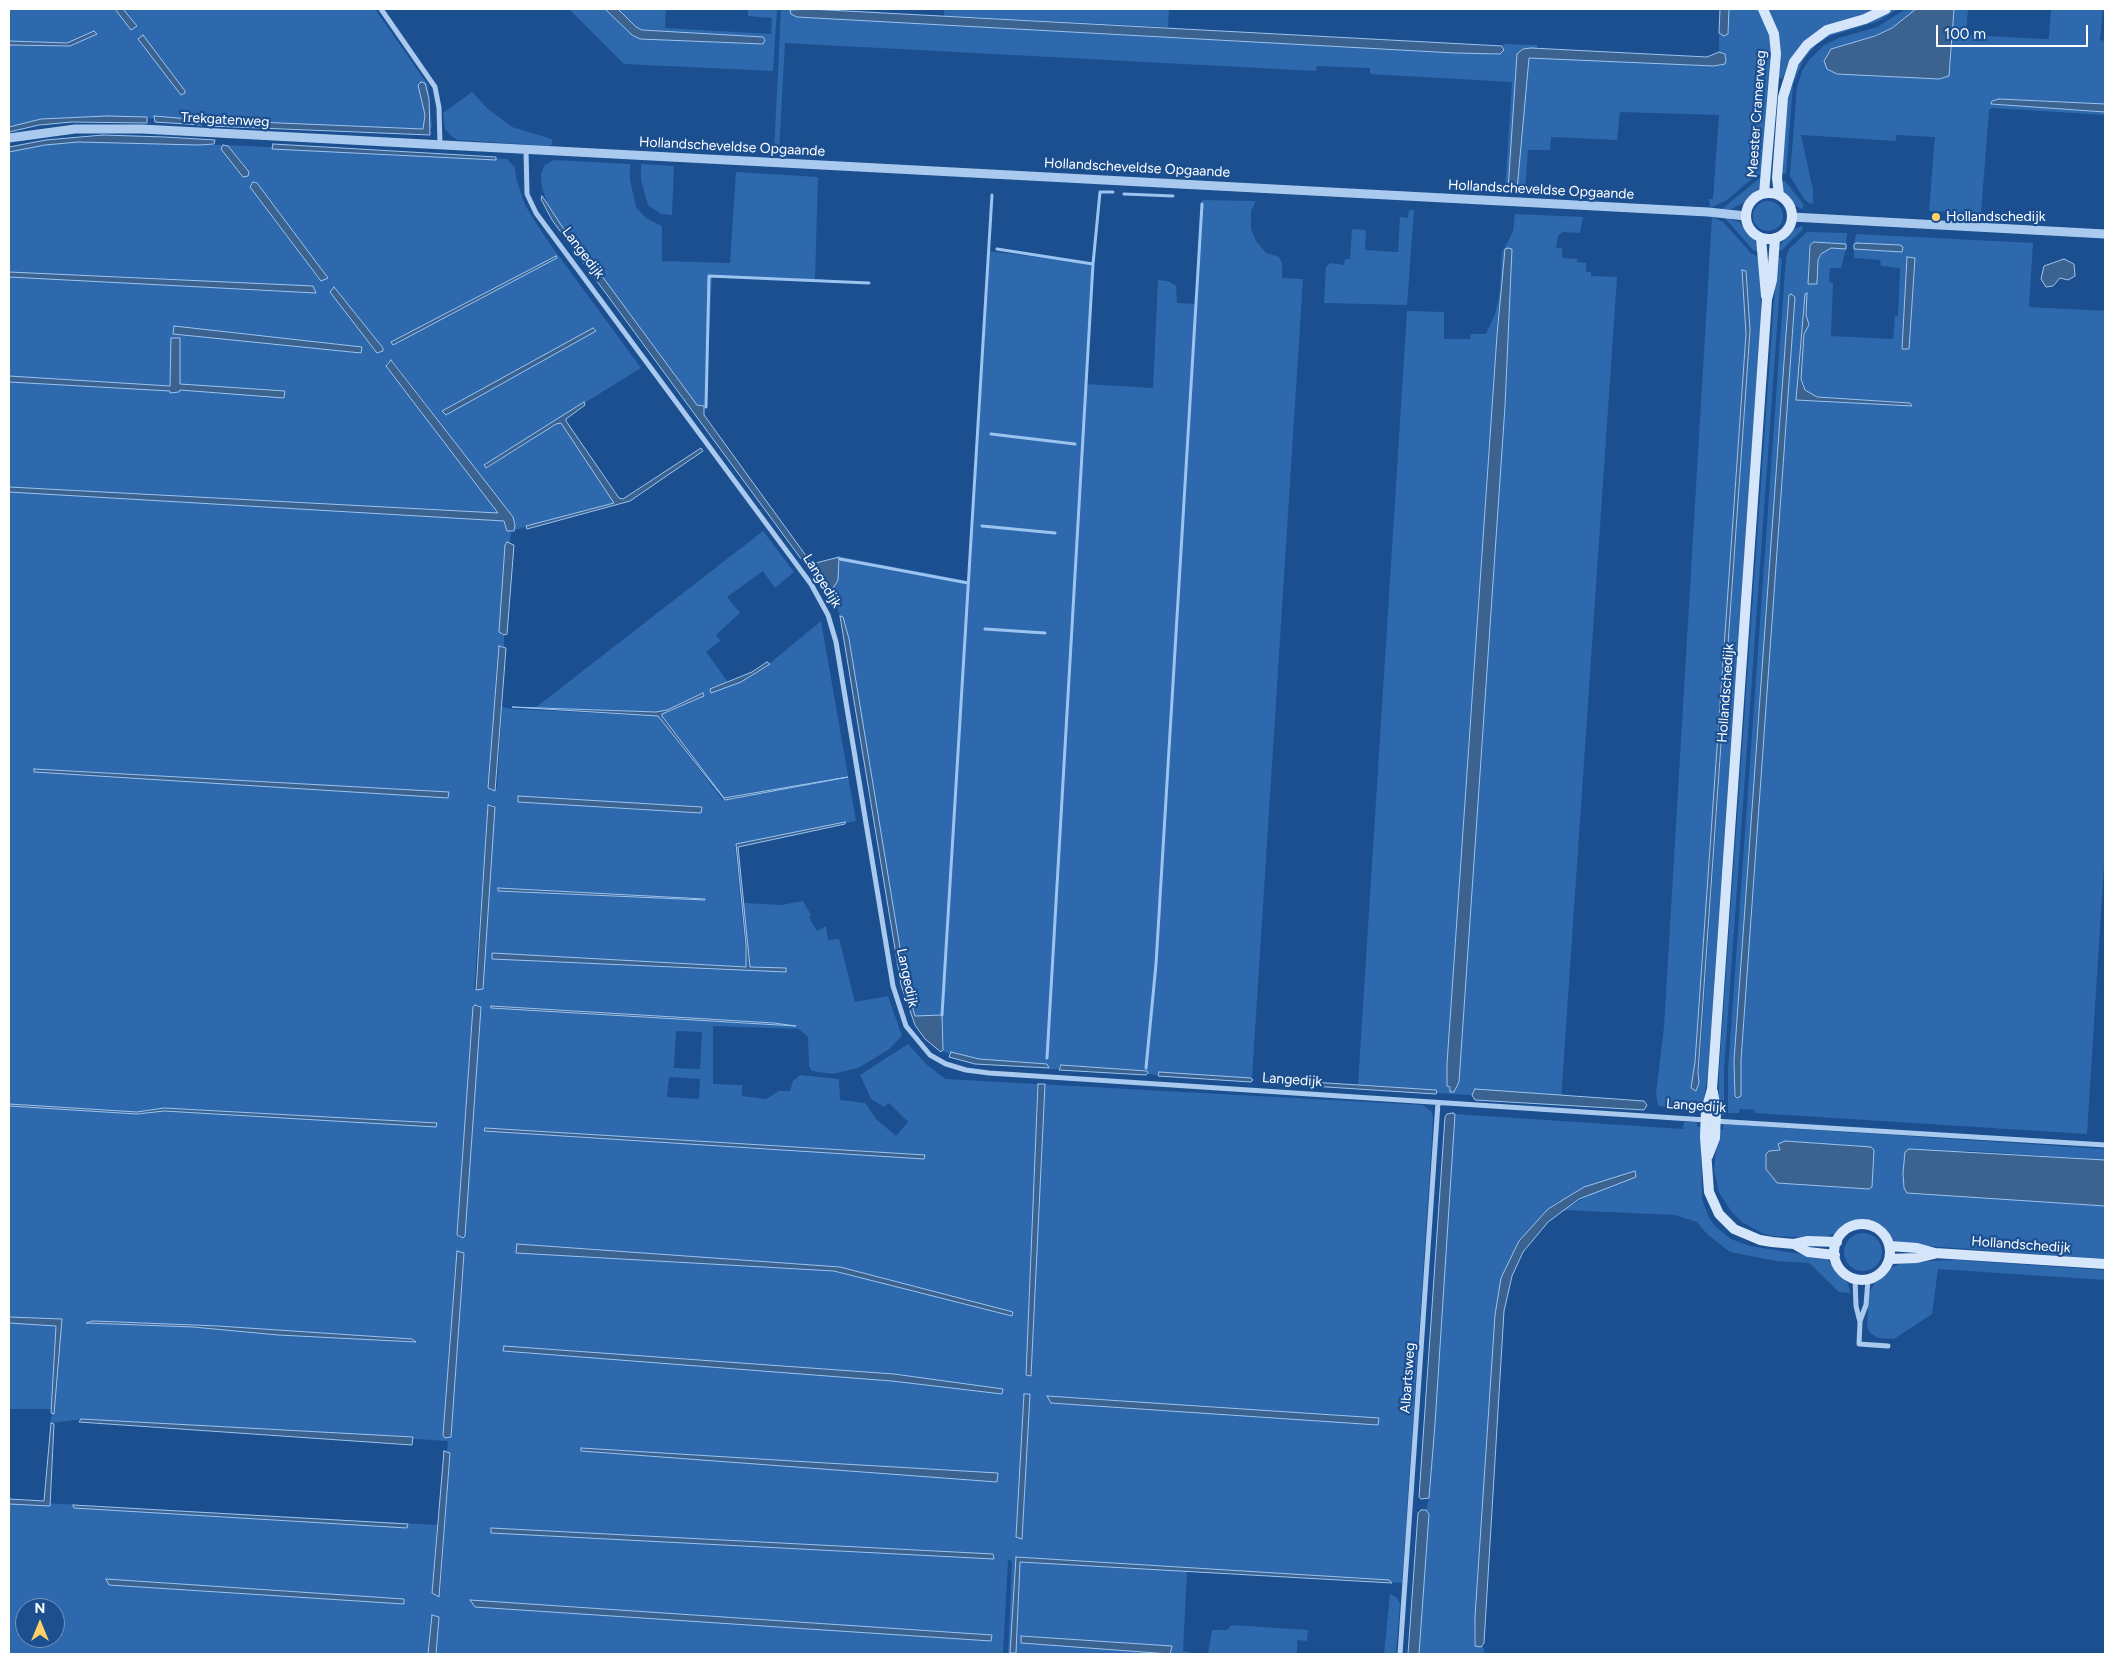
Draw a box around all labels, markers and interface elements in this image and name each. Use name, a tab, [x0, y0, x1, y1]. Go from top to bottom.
scale bar	[1939, 15, 2092, 47]
text: 100 m	[1944, 25, 1986, 43]
street label: Meester Cramerweg	[1744, 50, 1770, 178]
street label: Trekgatenweg	[180, 109, 270, 131]
street label: Hollandscheveldse Opgaande	[639, 134, 825, 160]
street label: Hollandscheveldse Opgaande	[1044, 155, 1230, 181]
street label: Hollandscheveldse Opgaande	[1448, 177, 1634, 203]
place label: Hollandschedijk	[1946, 209, 2046, 225]
marker: Hollandschedijk	[1930, 211, 1942, 223]
street label: Langedijk	[558, 224, 608, 282]
street label: Langedijk	[799, 551, 845, 611]
street label: Hollandschedijk	[1714, 643, 1738, 743]
street label: Langedijk	[893, 947, 921, 1009]
street label: Langedijk	[1261, 1070, 1323, 1090]
street label: Langedijk	[1665, 1096, 1727, 1116]
street label: Hollandschedijk	[1971, 1233, 2071, 1257]
street label: Albartsweg	[1397, 1342, 1419, 1414]
north arrow	[15, 1598, 65, 1648]
text: N	[35, 1600, 45, 1617]

